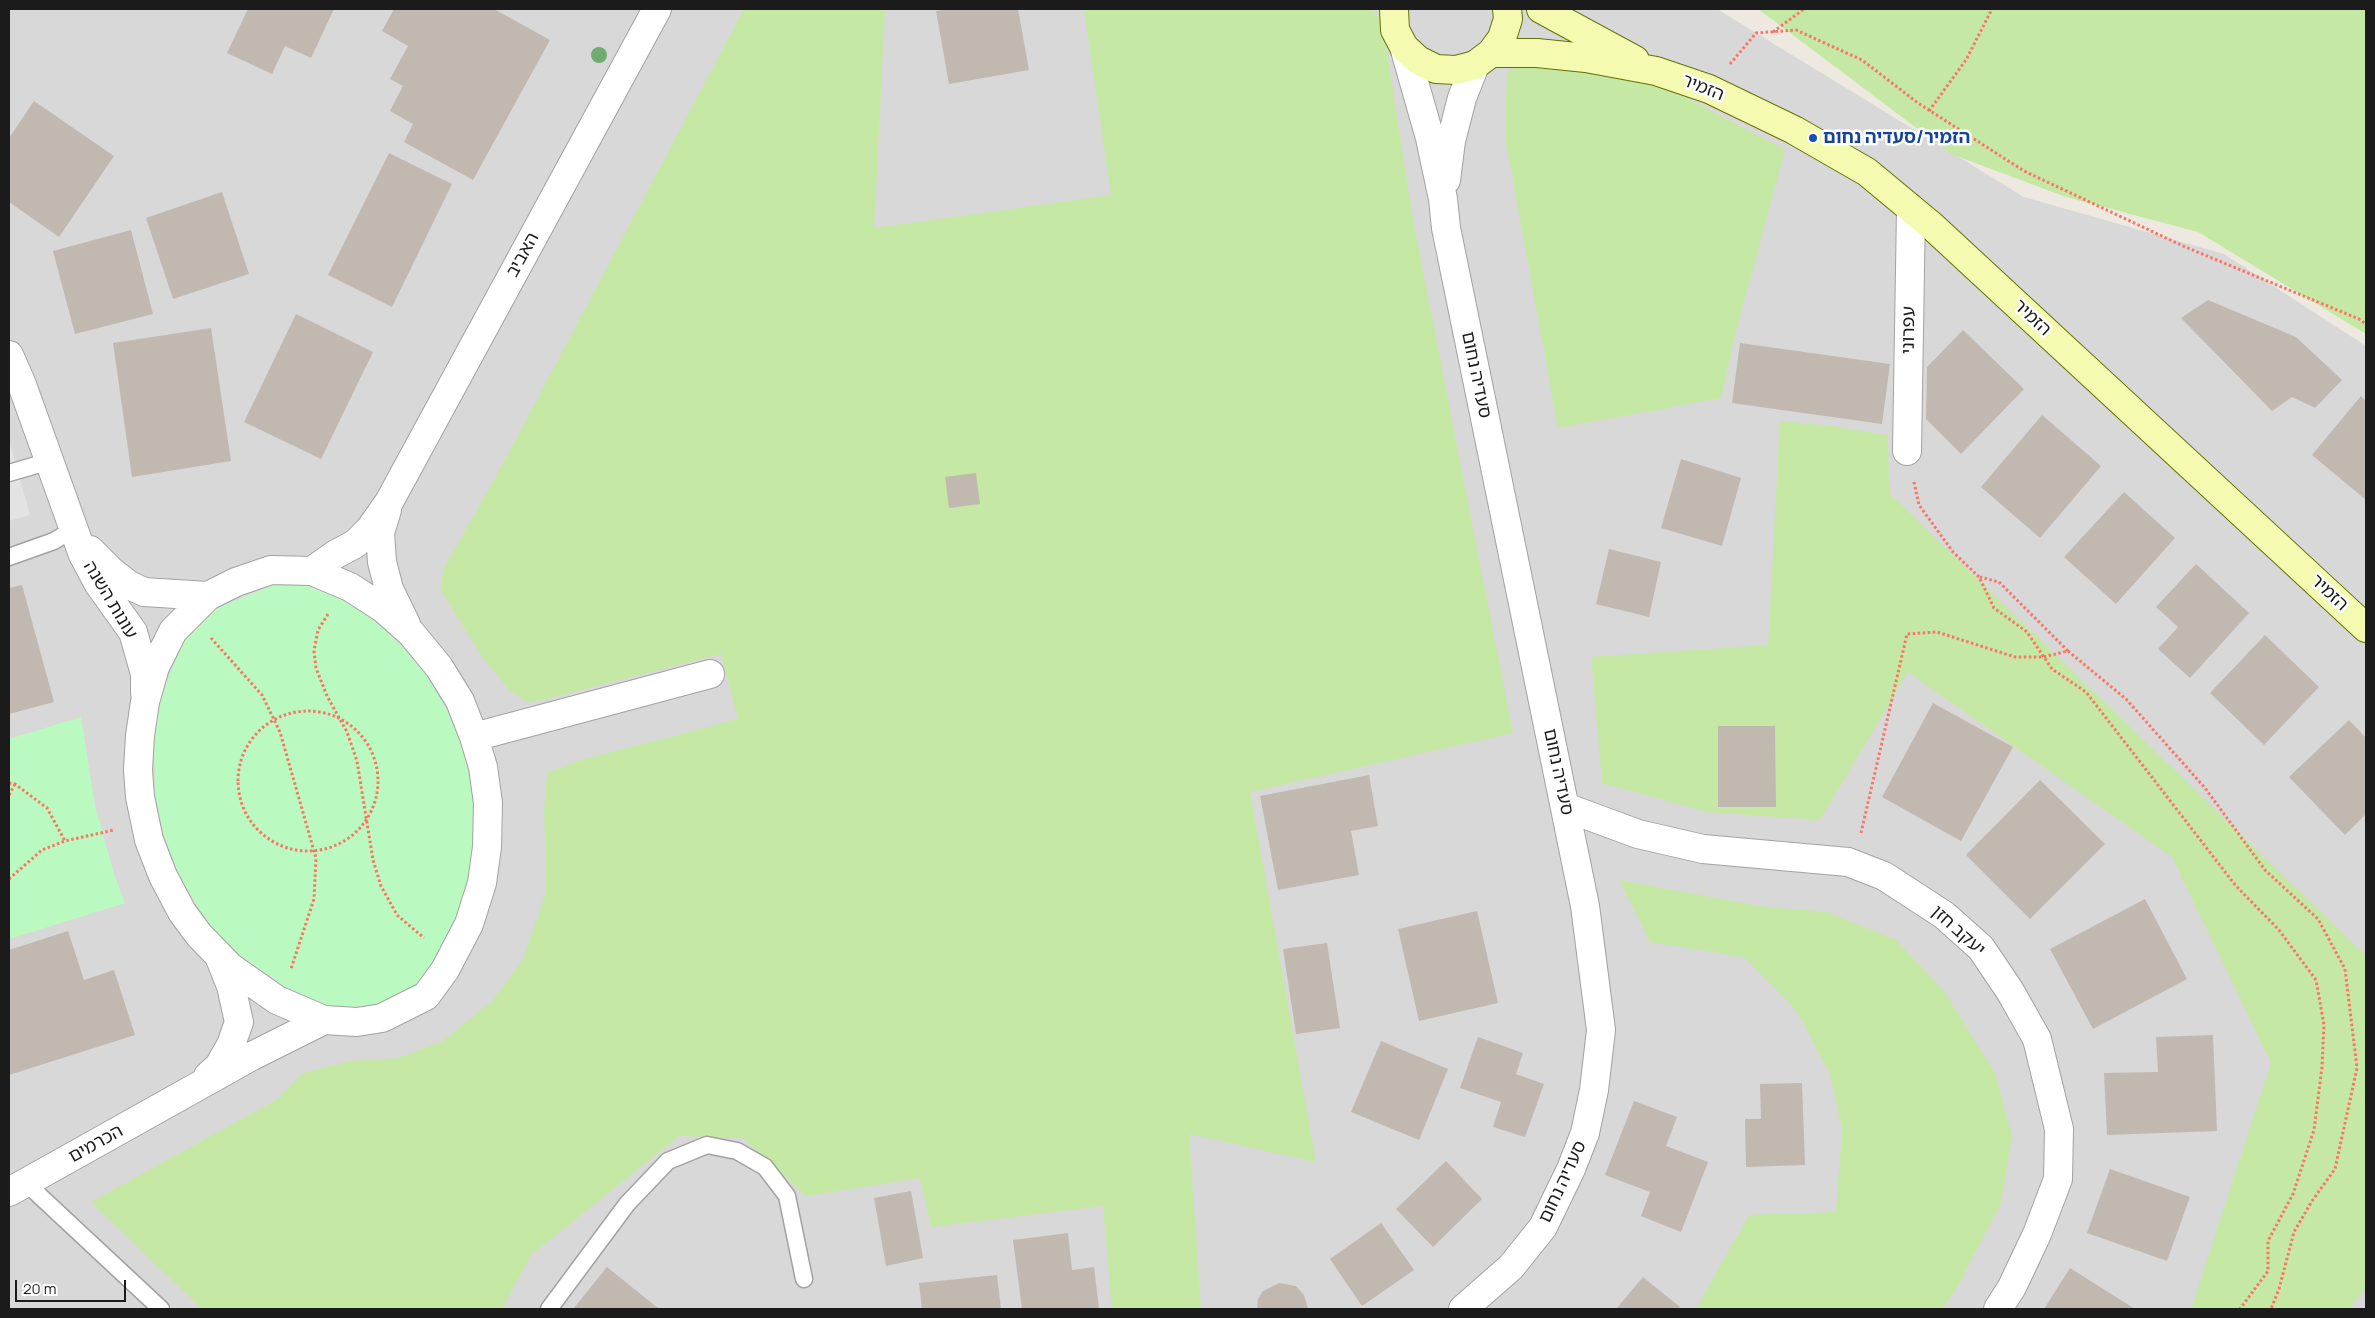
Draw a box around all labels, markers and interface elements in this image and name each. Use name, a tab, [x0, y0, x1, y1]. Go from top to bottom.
street label: הזמיר	[1679, 70, 1727, 106]
place label: הזמיר/סעדיה נחום	[1823, 127, 1970, 149]
marker: הזמיר/סעדיה נחום	[1807, 132, 1819, 144]
street label: האביב	[502, 229, 544, 281]
street label: הזמיר	[2009, 295, 2055, 341]
street label: עפרוני	[1898, 306, 1920, 354]
street label: סעדיה נחום	[1456, 330, 1496, 420]
street label: עונות השנה	[78, 557, 142, 643]
street label: הזמיר	[2306, 570, 2352, 616]
street label: סעדיה נחום	[1538, 727, 1578, 817]
street label: יעקב חזן	[1927, 901, 1989, 961]
street label: הכרמים	[65, 1120, 127, 1168]
street label: סעדיה נחום	[1535, 1138, 1591, 1226]
scale bar	[18, 1270, 129, 1302]
text: 20 m	[23, 1278, 56, 1299]

